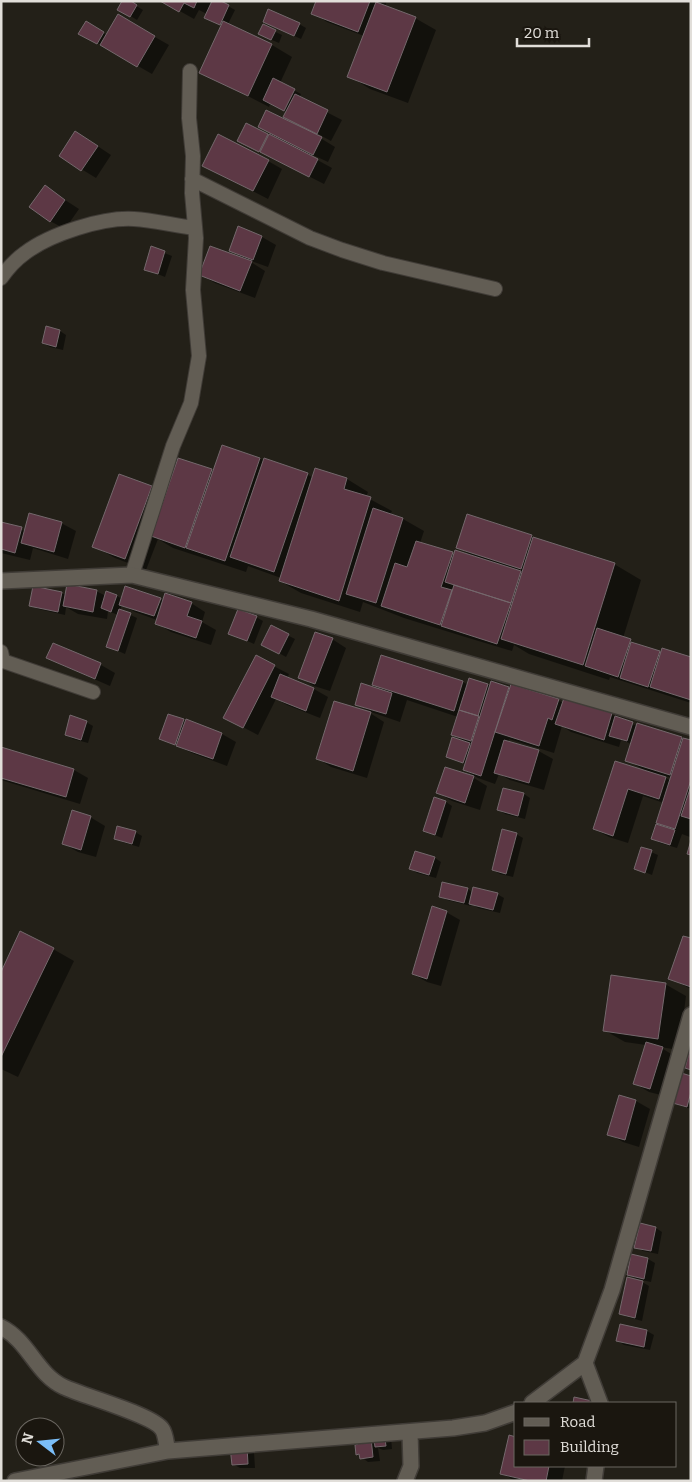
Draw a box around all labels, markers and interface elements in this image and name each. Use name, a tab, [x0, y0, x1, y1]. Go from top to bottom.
scale bar	[517, 15, 590, 47]
text: 20 m	[524, 24, 560, 42]
legend	[514, 1402, 677, 1467]
text: Road	[560, 1413, 595, 1431]
north arrow	[15, 1417, 65, 1467]
text: N	[18, 1431, 38, 1446]
text: Building	[560, 1438, 619, 1456]

